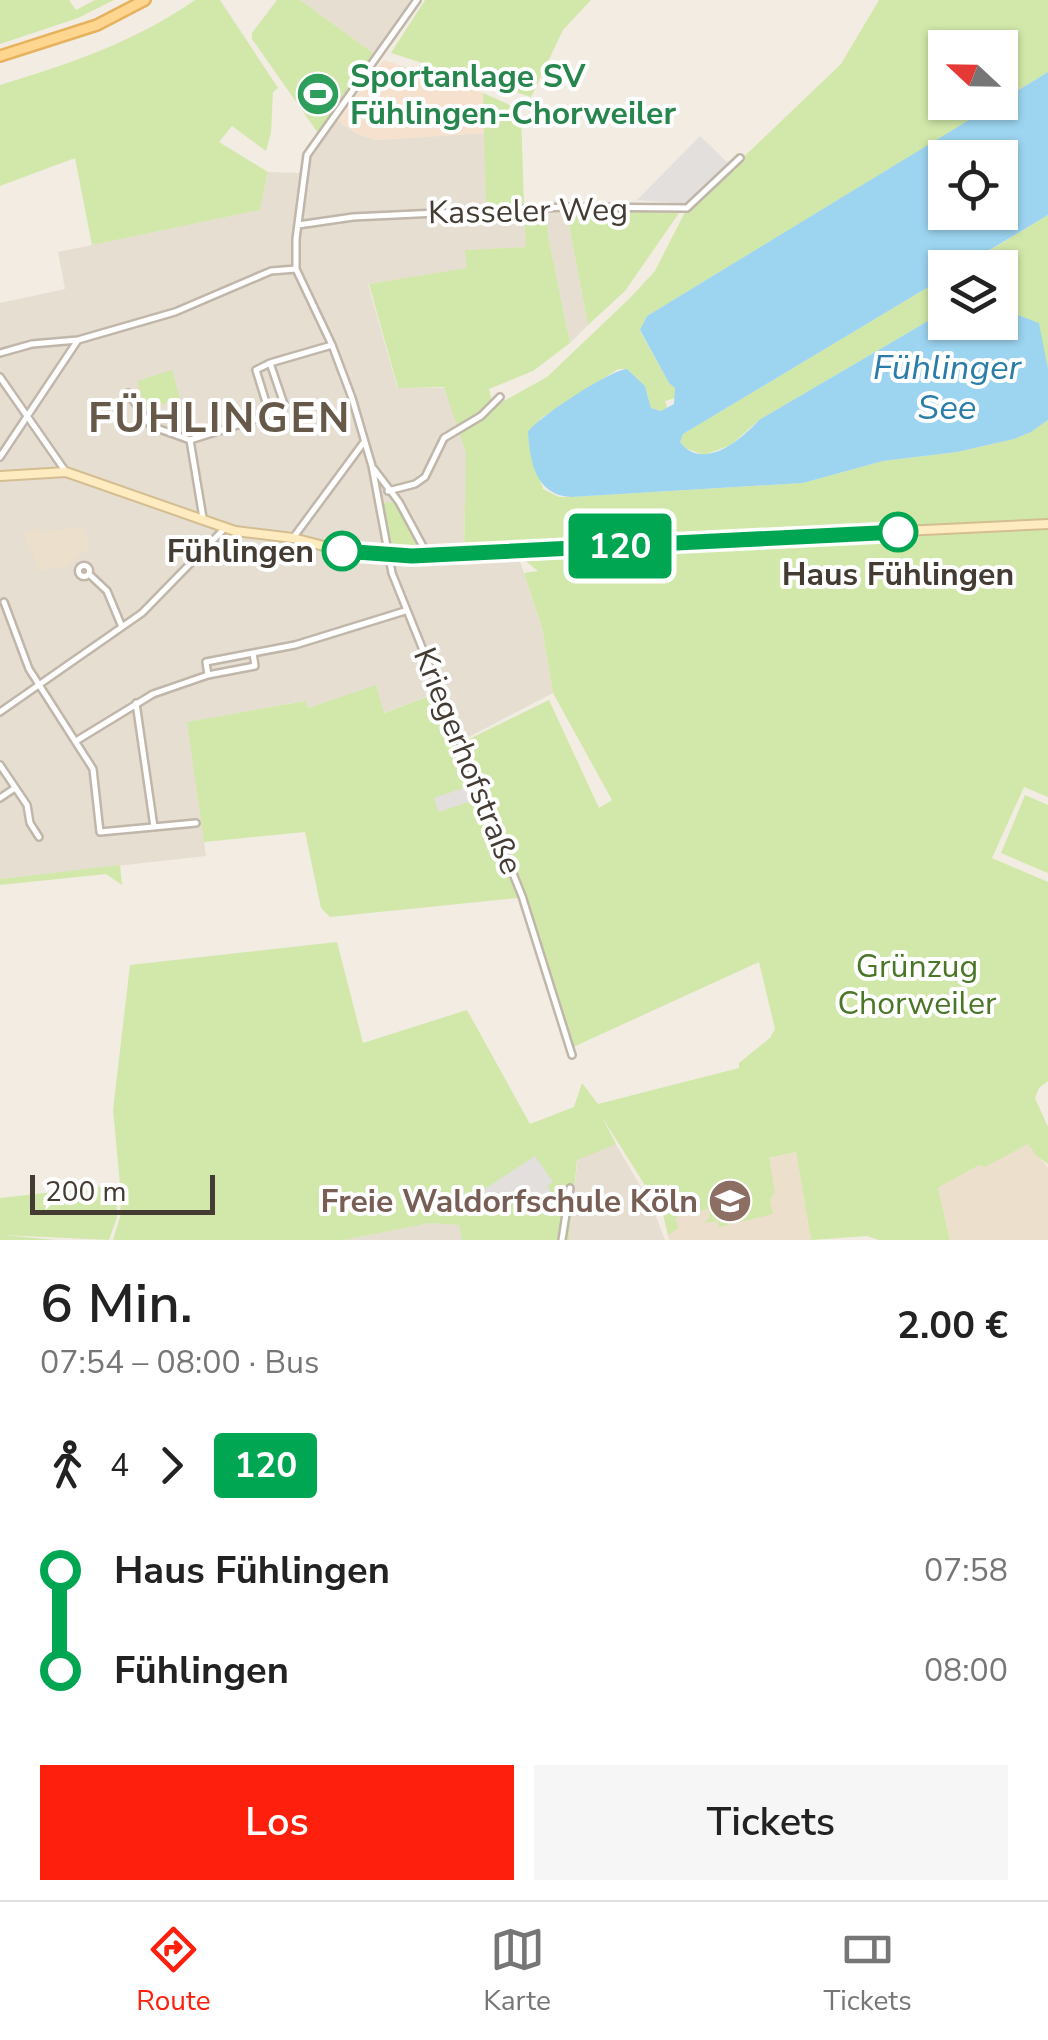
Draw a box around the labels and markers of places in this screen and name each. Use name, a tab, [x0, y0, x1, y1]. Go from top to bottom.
place label: Sportanlage SV Fühlingen-Chorweiler	[350, 55, 676, 135]
sports icon: Sportanlage SV Fühlingen-Chorweiler	[295, 71, 341, 117]
marker: Haus Fühlingen	[879, 513, 917, 551]
place label: Fühlingen	[167, 530, 314, 573]
marker: Fühlingen	[323, 532, 361, 570]
place label: Haus Fühlingen	[782, 553, 1014, 596]
school or university icon: Freie Waldorfschule Köln	[707, 1178, 753, 1224]
place label: Freie Waldorfschule Köln	[321, 1180, 698, 1223]

